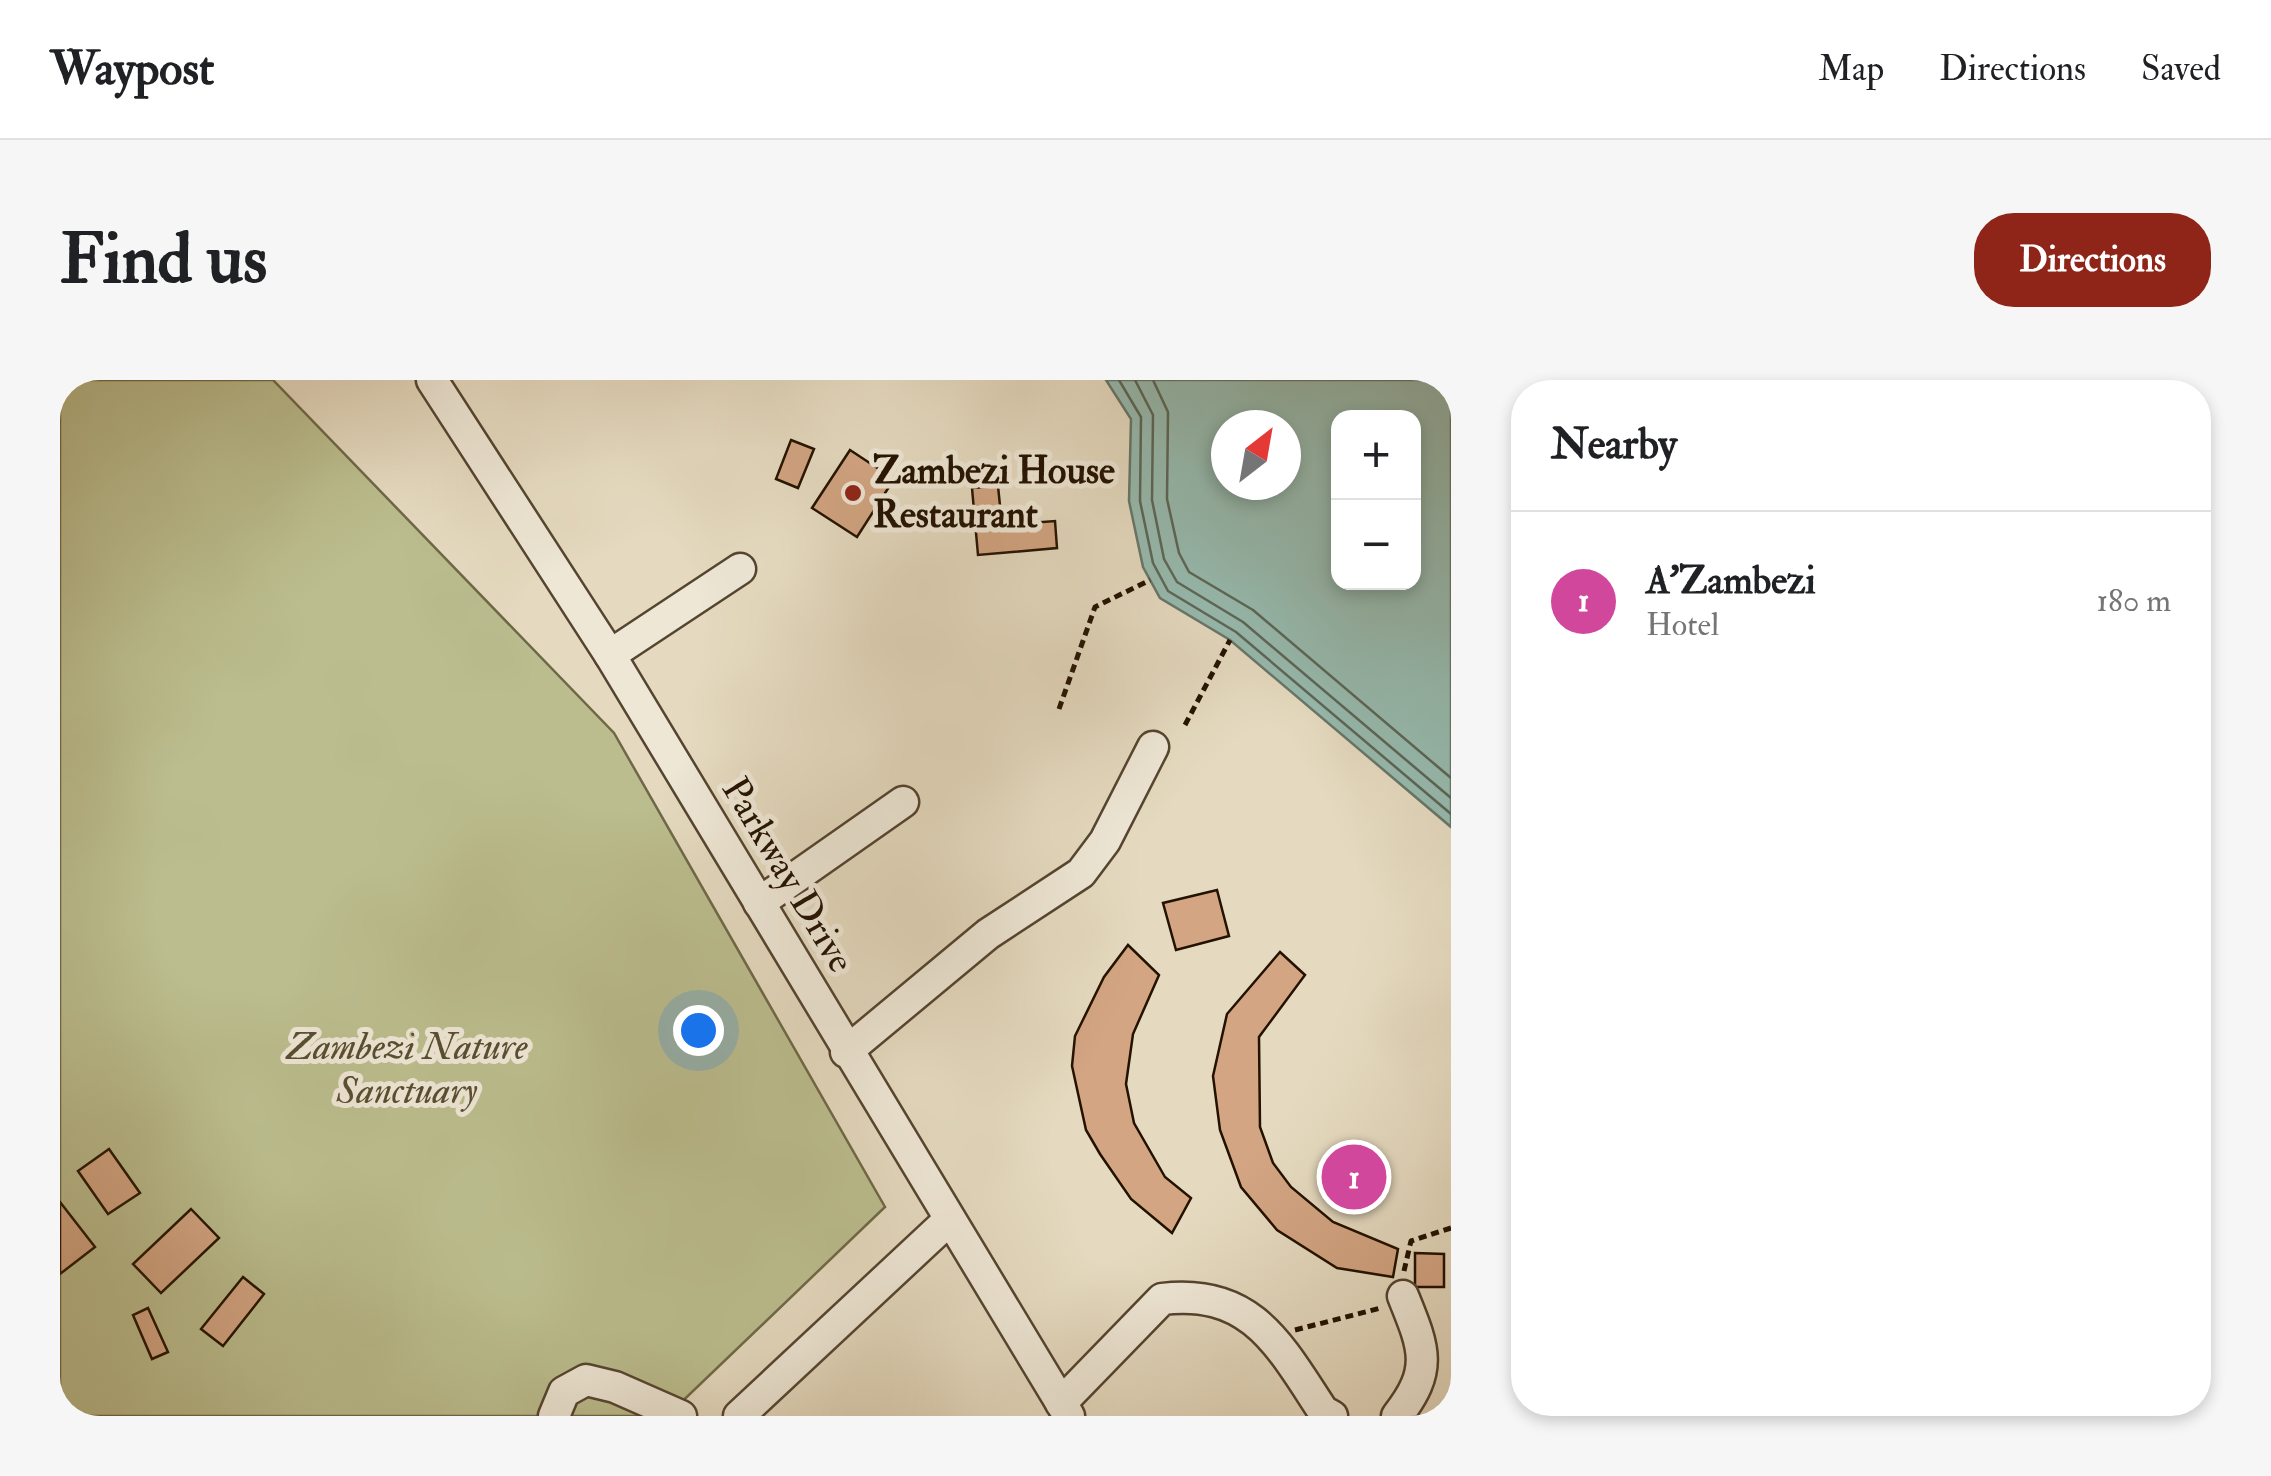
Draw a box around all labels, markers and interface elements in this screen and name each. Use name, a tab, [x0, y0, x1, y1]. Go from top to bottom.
text: Waypost	[50, 39, 214, 99]
text: Map	[1818, 47, 1884, 91]
text: Directions	[1939, 47, 2086, 91]
text: Saved	[2141, 47, 2221, 91]
button: Directions	[1974, 213, 2211, 307]
text: Find us	[60, 216, 267, 304]
north arrow	[1211, 410, 1301, 500]
map controls	[1331, 410, 1421, 590]
button: +	[1331, 410, 1421, 500]
text: Nearby	[1551, 419, 1677, 471]
place label: Zambezi House Restaurant	[873, 447, 1115, 539]
marker: Zambezi House Restaurant	[842, 482, 864, 504]
button: −	[1331, 500, 1421, 590]
text: A'Zambezi	[1646, 557, 1816, 605]
text: 1	[1578, 581, 1589, 621]
text: 180 m	[2097, 581, 2171, 621]
text: Hotel	[1646, 605, 1719, 645]
street label: Parkway Drive	[711, 769, 865, 981]
your location	[673, 1005, 724, 1056]
park label: Zambezi Nature Sanctuary	[285, 1023, 528, 1115]
pin: 1	[1322, 1140, 1386, 1214]

